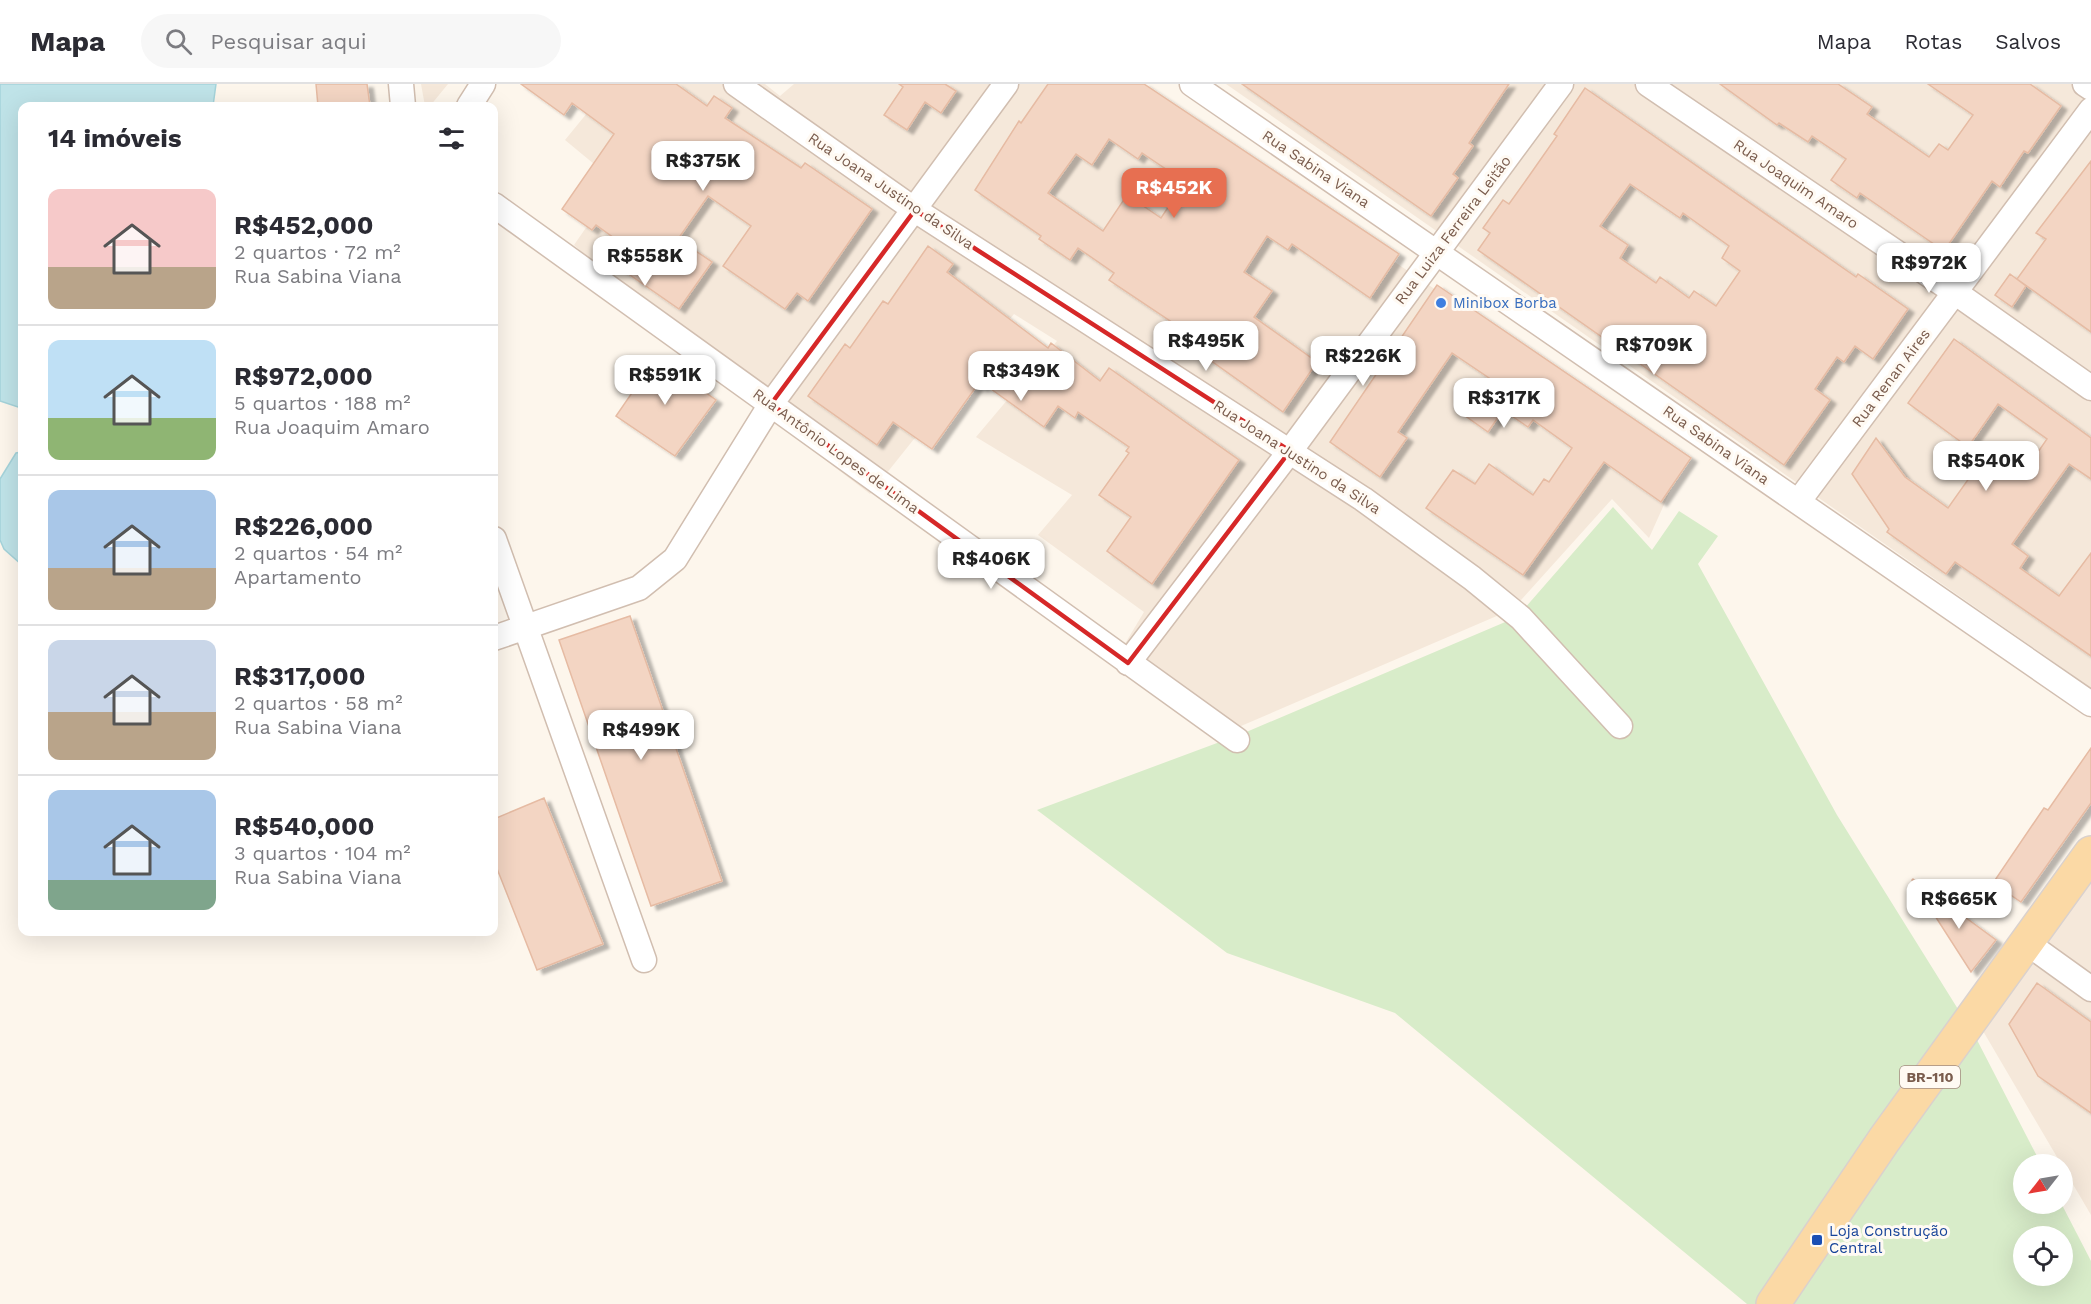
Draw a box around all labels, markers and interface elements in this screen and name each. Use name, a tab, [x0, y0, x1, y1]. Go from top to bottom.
search box	[141, 14, 561, 68]
text: Mapa	[30, 25, 105, 58]
icon: search	[162, 25, 195, 58]
text: Pesquisar aqui	[210, 29, 367, 54]
text: Mapa	[1817, 29, 1871, 54]
text: Rotas	[1904, 29, 1962, 54]
text: Salvos	[1995, 29, 2061, 54]
icon: filters	[435, 122, 468, 155]
text: 14 imóveis	[48, 123, 182, 153]
street label: Rua Sabina Viana	[1259, 126, 1374, 212]
street label: Rua Joana Justino da Silva	[805, 129, 978, 253]
street label: Rua Joaquim Amaro	[1730, 135, 1862, 233]
pin: R$375K	[654, 141, 752, 192]
text: R$375K	[665, 148, 741, 172]
street label: Rua Luiza Ferreira Leitão	[1391, 152, 1515, 308]
pin: R$452K	[1125, 168, 1223, 219]
text: R$452K	[1136, 175, 1212, 199]
text: R$452,000	[234, 210, 374, 240]
icon: home	[96, 213, 168, 285]
pin: R$558K	[596, 236, 694, 287]
text: 2 quartos · 72 m²	[234, 240, 401, 264]
text: R$558K	[607, 243, 683, 267]
pin: R$972K	[1880, 243, 1978, 294]
text: R$972K	[1891, 250, 1967, 274]
text: Rua Sabina Viana	[234, 264, 402, 288]
place label: Minibox Borba	[1453, 294, 1557, 312]
marker: Minibox Borba	[1434, 296, 1448, 310]
pin: R$495K	[1157, 321, 1255, 372]
pin: R$709K	[1605, 325, 1703, 376]
street label: Rua Renan Aires	[1848, 325, 1934, 431]
text: R$495K	[1167, 328, 1245, 352]
text: R$709K	[1615, 332, 1693, 356]
pin: R$226K	[1314, 336, 1412, 387]
text: R$226K	[1325, 343, 1401, 367]
pin: R$349K	[972, 351, 1070, 402]
pin: R$591K	[616, 355, 714, 406]
text: R$349K	[982, 358, 1060, 382]
text: R$972,000	[234, 361, 373, 391]
text: R$591K	[628, 362, 702, 386]
icon: home	[96, 364, 168, 436]
pin: R$317K	[1455, 378, 1553, 429]
street label: Rua Antônio Lopes de Lima	[749, 385, 923, 518]
text: R$317K	[1467, 385, 1541, 409]
text: 5 quartos · 188 m²	[234, 391, 411, 415]
street label: Rua Joana Justino da Silva	[1210, 396, 1384, 518]
street label: Rua Sabina Viana	[1659, 402, 1773, 489]
text: Rua Joaquim Amaro	[234, 415, 430, 439]
pin: R$540K	[1937, 441, 2035, 492]
text: R$540K	[1947, 448, 2025, 472]
text: R$226,000	[234, 511, 373, 541]
icon: home	[96, 514, 168, 586]
pin: R$406K	[942, 539, 1040, 590]
text: 2 quartos · 54 m²	[234, 541, 402, 565]
text: R$406K	[952, 546, 1030, 570]
text: Apartamento	[234, 565, 362, 589]
text: R$317,000	[234, 661, 365, 691]
icon: home	[96, 664, 168, 736]
text: 2 quartos · 58 m²	[234, 691, 402, 715]
pin: R$499K	[592, 710, 690, 761]
text: Rua Sabina Viana	[234, 715, 402, 739]
text: R$499K	[602, 717, 680, 741]
text: R$540,000	[234, 811, 375, 841]
icon: home	[96, 814, 168, 886]
text: 3 quartos · 104 m²	[234, 841, 411, 865]
text: Rua Sabina Viana	[234, 865, 402, 889]
pin: R$665K	[1910, 879, 2008, 930]
text: R$665K	[1921, 886, 1997, 910]
road number: BR-110	[1900, 1066, 1960, 1088]
north arrow	[2013, 1154, 2073, 1214]
map controls	[2013, 1154, 2073, 1286]
place label: Loja Construção Central	[1829, 1222, 1948, 1257]
button: locate	[2013, 1226, 2073, 1286]
marker: Loja Construção Central	[1810, 1233, 1824, 1247]

